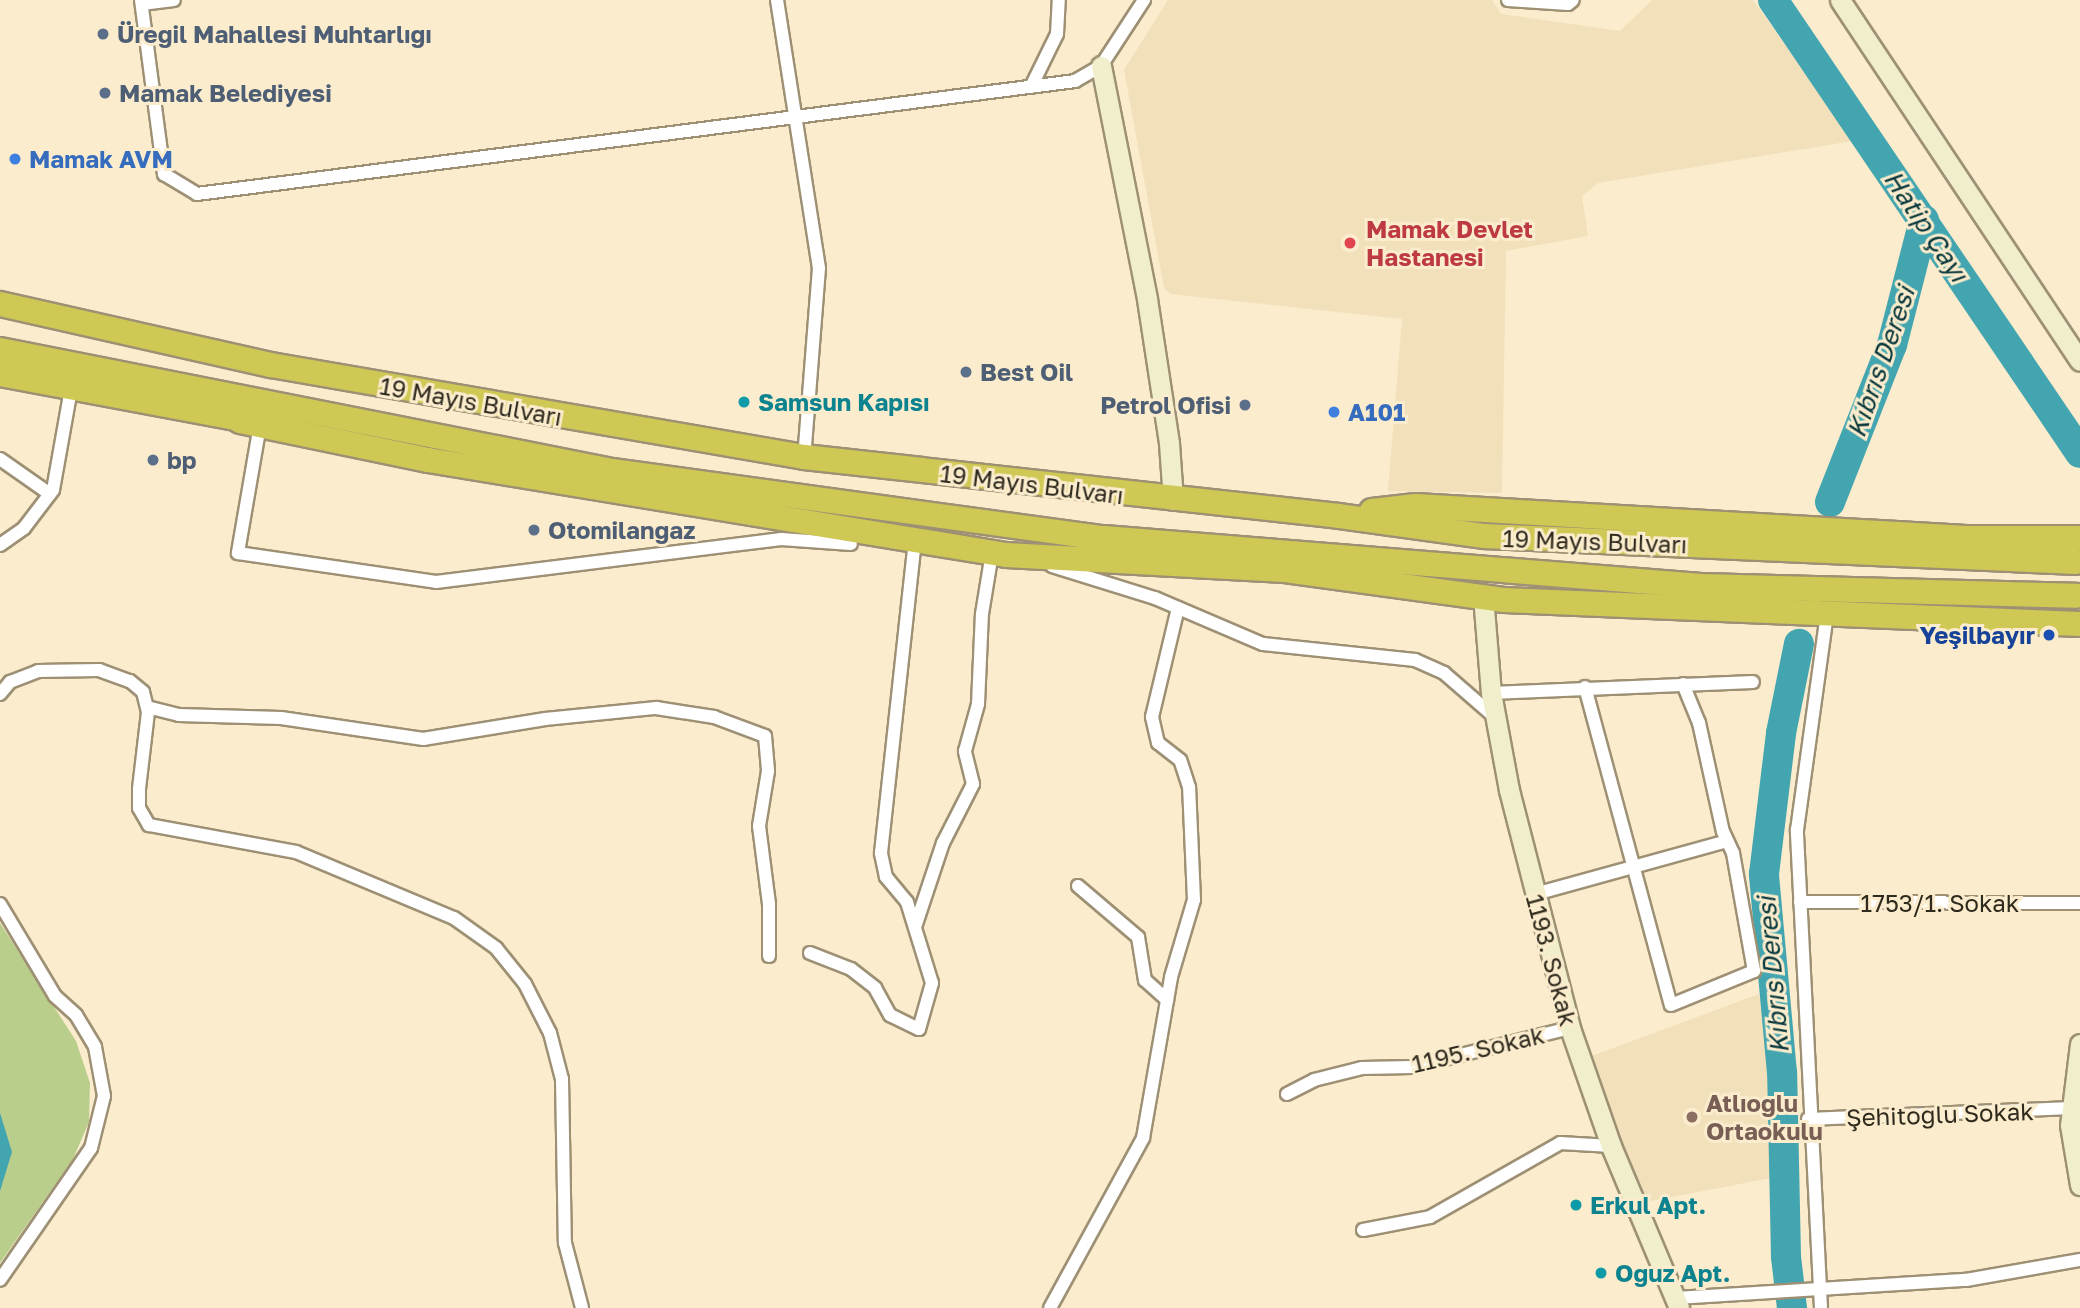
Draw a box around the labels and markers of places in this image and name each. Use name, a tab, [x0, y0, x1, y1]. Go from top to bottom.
place label: Üreğil Mahallesi Muhtarlığı	[117, 20, 432, 48]
marker: Üreğil Mahallesi Muhtarlığı	[95, 26, 111, 42]
place label: Mamak Belediyesi	[119, 79, 332, 107]
marker: Mamak Belediyesi	[97, 85, 113, 101]
place label: Mamak AVM	[29, 145, 173, 173]
marker: Mamak AVM	[7, 151, 23, 167]
place label: Mamak Devlet Hastanesi	[1366, 215, 1533, 271]
marker: Mamak Devlet Hastanesi	[1340, 233, 1360, 253]
place label: Best Oil	[980, 358, 1073, 386]
marker: Best Oil	[958, 364, 974, 380]
place label: Samsun Kapısı	[758, 388, 930, 416]
place label: Petrol Ofisi	[1100, 391, 1231, 419]
marker: Samsun Kapısı	[736, 394, 752, 410]
marker: Petrol Ofisi	[1237, 397, 1253, 413]
place label: A101	[1348, 398, 1405, 426]
marker: A101	[1326, 404, 1342, 420]
place label: bp	[167, 446, 197, 474]
marker: bp	[145, 452, 161, 468]
place label: Otomilangaz	[548, 516, 695, 544]
marker: Otomilangaz	[526, 522, 542, 538]
place label: Yeşilbayır	[1919, 621, 2035, 649]
marker: Yeşilbayır	[2041, 627, 2057, 643]
place label: Atlıoğlu Ortaokulu	[1706, 1089, 1823, 1145]
marker: Atlıoğlu Ortaokulu	[1684, 1109, 1700, 1125]
place label: Erkul Apt.	[1590, 1191, 1706, 1219]
marker: Erkul Apt.	[1568, 1197, 1584, 1213]
place label: Oğuz Apt.	[1615, 1259, 1730, 1287]
marker: Oğuz Apt.	[1593, 1265, 1609, 1281]

